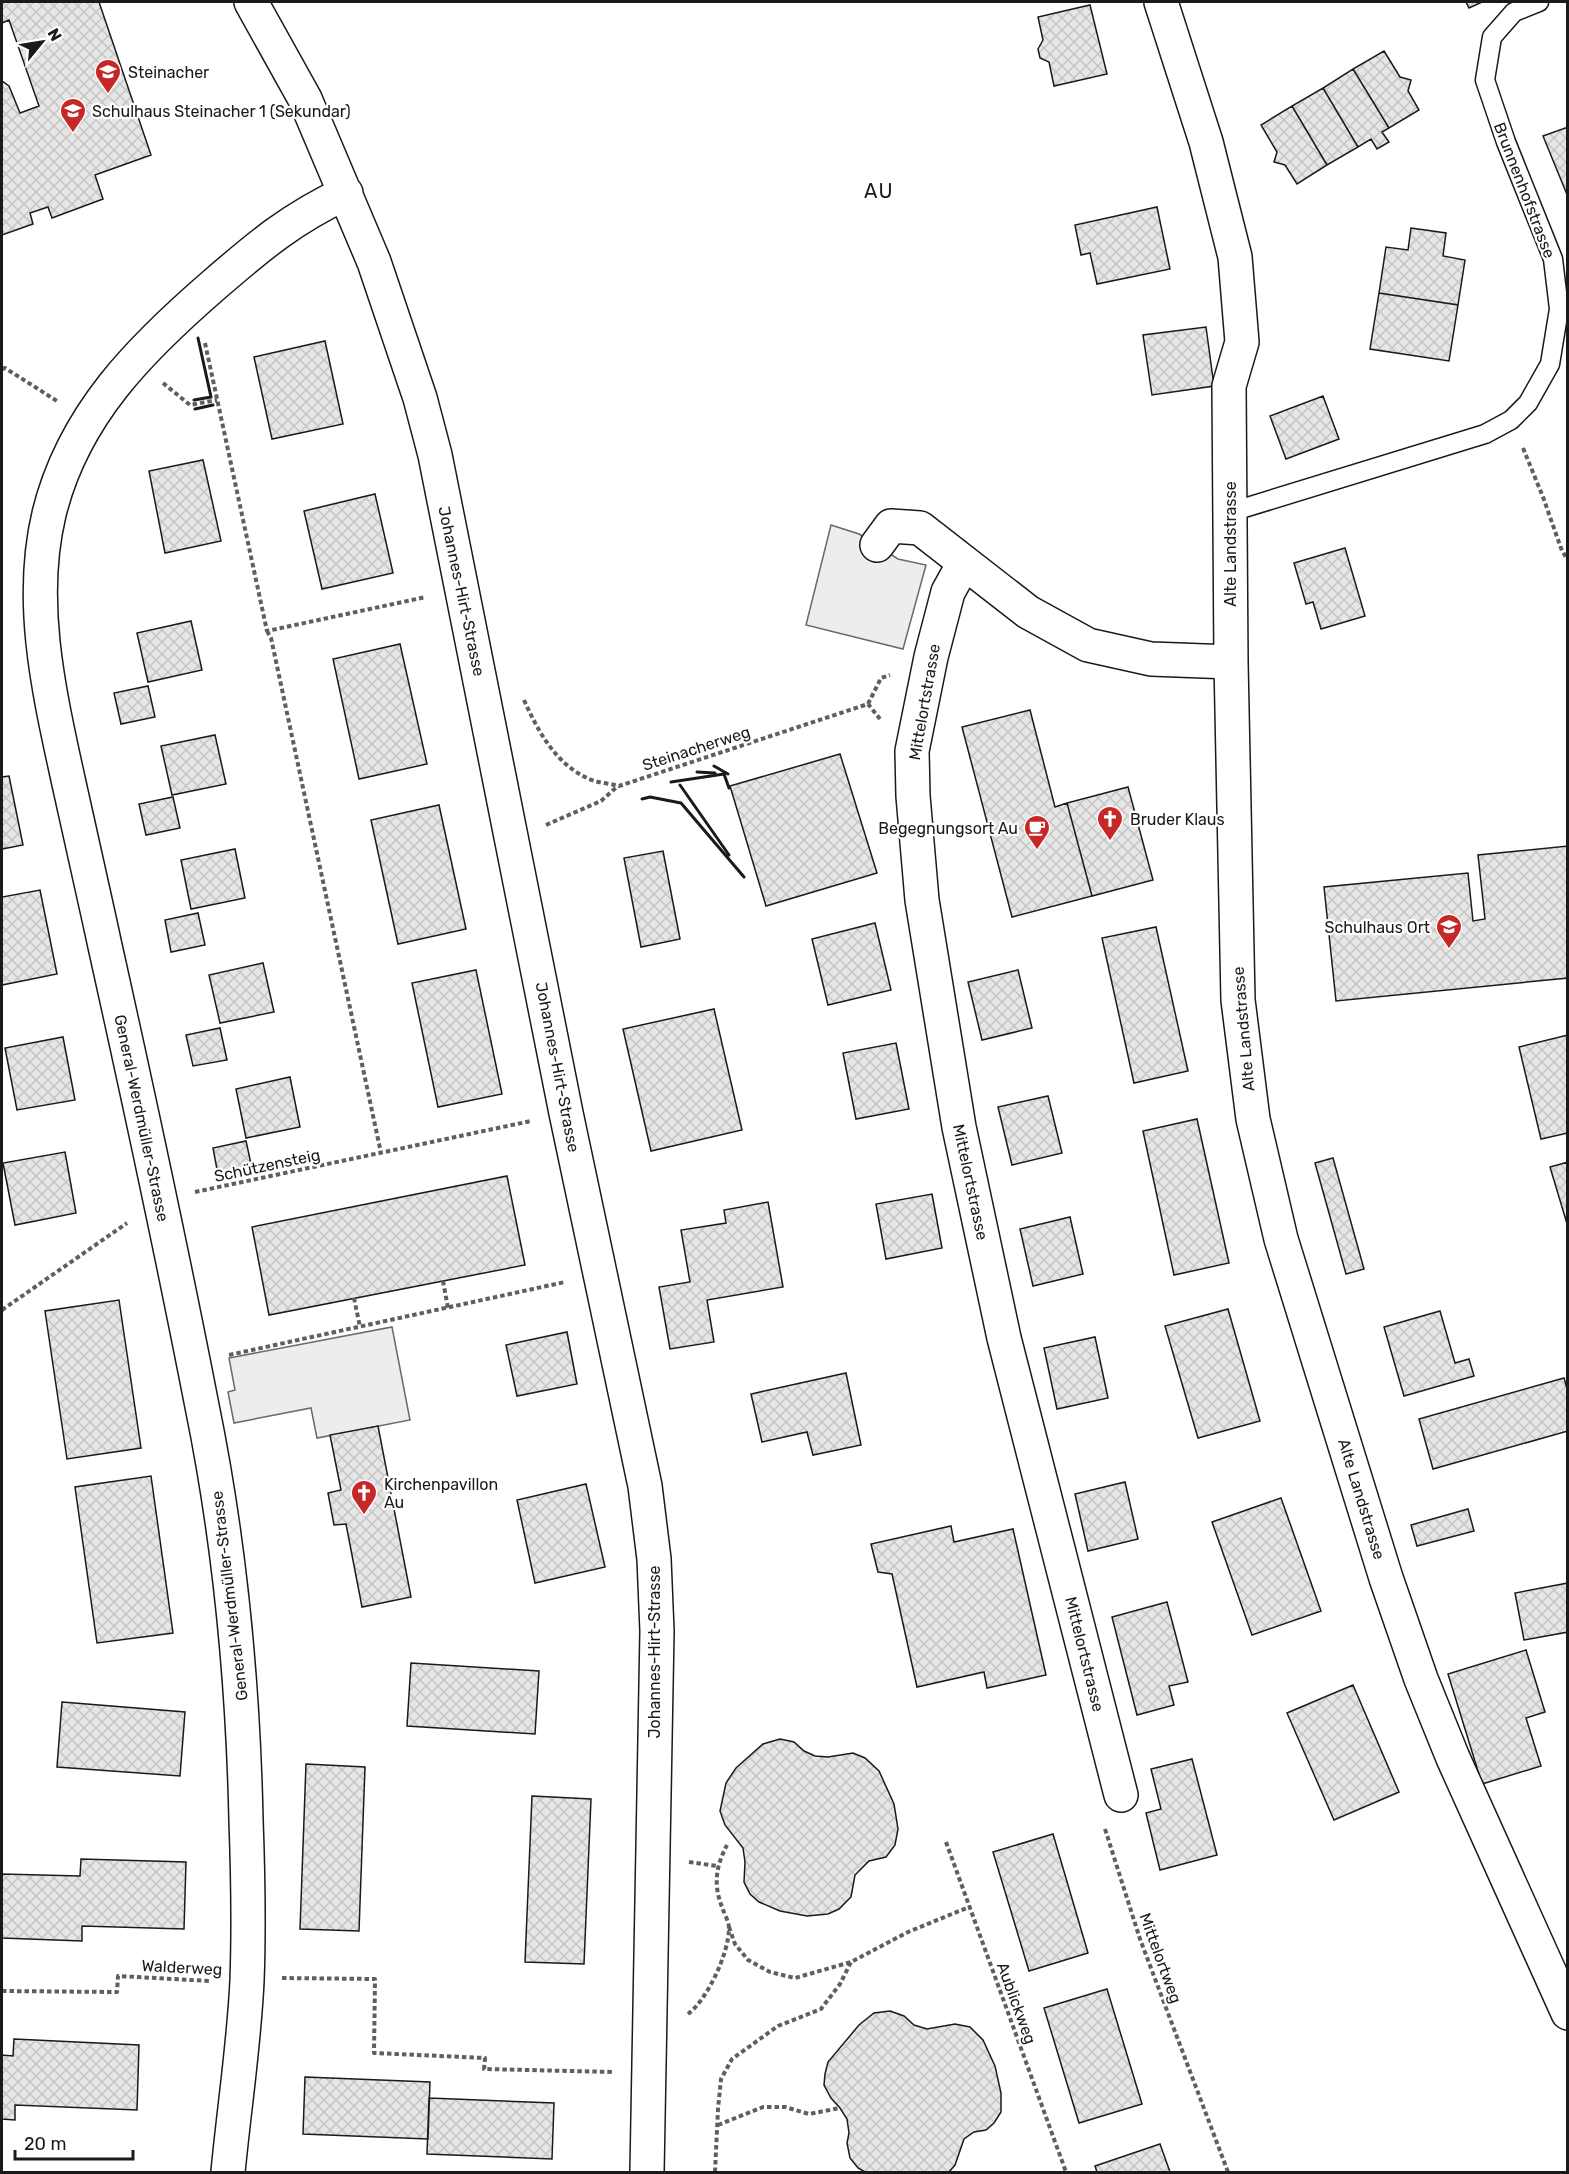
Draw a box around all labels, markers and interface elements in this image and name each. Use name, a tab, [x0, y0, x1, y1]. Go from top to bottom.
north arrow	[12, 12, 72, 72]
text: N	[43, 25, 66, 44]
school or university icon: Steinacher	[93, 57, 123, 95]
place label: Steinacher	[128, 63, 209, 82]
school or university icon: Schulhaus Steinacher 1 (Sekundar)	[58, 96, 88, 134]
place label: Schulhaus Steinacher 1 (Sekundar)	[92, 102, 351, 121]
street label: Brunnenhofstrasse	[1490, 120, 1559, 261]
district label: AU	[864, 179, 894, 203]
street label: Alte Landstrasse	[1221, 481, 1240, 607]
street label: Johannes-Hirt-Strasse	[434, 504, 489, 678]
street label: Mittelortstrasse	[905, 642, 944, 762]
street label: Steinacherweg	[640, 722, 752, 775]
church icon: Bruder Klaus	[1095, 804, 1125, 842]
place label: Bruder Klaus	[1130, 810, 1225, 829]
cafe icon: Begegnungsort Au	[1022, 813, 1052, 851]
place label: Begegnungsort Au	[878, 819, 1018, 838]
school or university icon: Schulhaus Ort	[1434, 912, 1464, 950]
place label: Schulhaus Ort	[1324, 918, 1430, 937]
street label: Alte Landstrasse	[1229, 966, 1258, 1092]
street label: Johannes-Hirt-Strasse	[532, 980, 583, 1154]
street label: General-Werdmüller-Strasse	[110, 1013, 173, 1223]
street label: Mittelortstrasse	[949, 1122, 992, 1242]
street label: Schützensteig	[212, 1145, 322, 1186]
street label: Alte Landstrasse	[1334, 1436, 1389, 1562]
place label: Kirchenpavillon Au	[384, 1475, 498, 1512]
church icon: Kirchenpavillon Au	[349, 1478, 379, 1516]
street label: General-Werdmüller-Strasse	[207, 1490, 252, 1702]
street label: Johannes-Hirt-Strasse	[645, 1565, 664, 1739]
street label: Mittelortstrasse	[1061, 1595, 1108, 1714]
street label: Mittelortweg	[1135, 1910, 1186, 2006]
street label: Walderweg	[141, 1956, 223, 1979]
street label: Aublickweg	[993, 1960, 1040, 2047]
scale bar	[15, 2123, 134, 2161]
text: 20 m	[24, 2133, 66, 2155]

